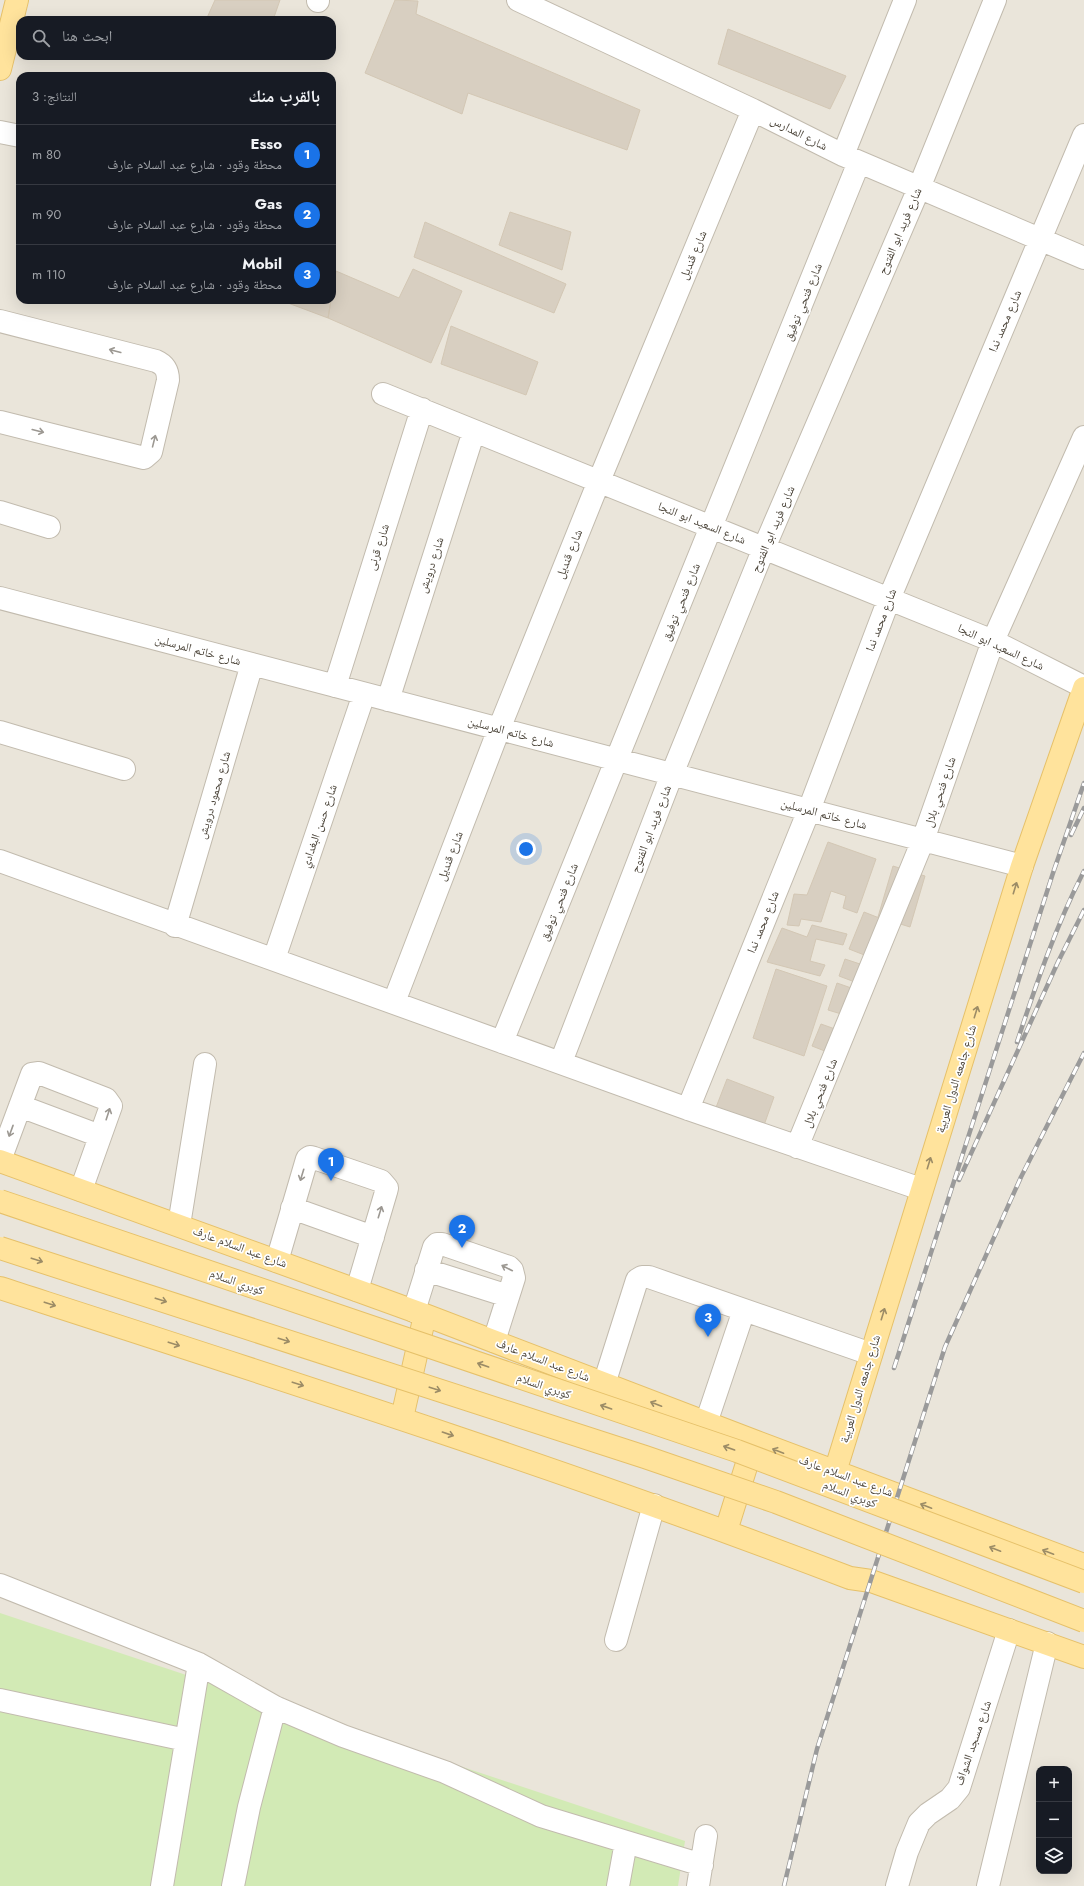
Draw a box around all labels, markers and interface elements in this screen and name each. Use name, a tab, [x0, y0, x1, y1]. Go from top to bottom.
search box	[16, 16, 336, 60]
text: ابحث هنا	[62, 25, 112, 47]
icon: search	[30, 27, 52, 49]
text: بالقرب منك	[249, 84, 320, 108]
text: النتائج: 3	[32, 87, 77, 106]
street label: شارع المدارس	[767, 111, 831, 155]
text: Esso	[250, 133, 282, 155]
text: 80 m	[32, 145, 61, 164]
text: 1	[304, 145, 310, 164]
text: محطة وقود · شارع عبد السلام عارف	[107, 155, 282, 174]
street label: شارع فريد ابو الفتوح	[874, 185, 926, 277]
text: Gas	[255, 193, 282, 215]
text: 90 m	[32, 205, 61, 224]
text: 2	[303, 205, 311, 224]
text: محطة وقود · شارع عبد السلام عارف	[107, 215, 282, 234]
street label: شارع قنديل	[675, 228, 711, 282]
text: Mobil	[242, 253, 282, 275]
street label: شارع فتحي توفيق	[779, 260, 828, 344]
text: 110 m	[32, 265, 66, 284]
text: 3	[303, 265, 311, 284]
text: محطة وقود · شارع عبد السلام عارف	[107, 275, 282, 294]
street label: شارع محمد ندا	[984, 287, 1026, 355]
one-way arrow	[109, 347, 122, 354]
one-way arrow	[31, 428, 44, 436]
one-way arrow	[151, 435, 159, 448]
street label: شارع فريد ابو الفتوح	[747, 483, 799, 575]
street label: شارع السعيد ابو النجا	[655, 497, 749, 549]
street label: شارع قرنى	[362, 521, 394, 573]
street label: شارع قنديل	[551, 526, 587, 581]
street label: شارع درويش	[413, 535, 449, 595]
street label: شارع فتحي توفيق	[657, 560, 706, 644]
street label: شارع محمد ندا	[861, 586, 901, 654]
street label: شارع السعيد ابو النجا	[955, 619, 1047, 675]
street label: شارع خاتم المرسلين	[153, 630, 243, 670]
street label: شارع خاتم المرسلين	[466, 712, 556, 752]
street label: شارع محمود درويش	[193, 749, 235, 841]
street label: شارع فتحي بلال	[920, 754, 961, 830]
street label: شارع حسن البغدادي	[296, 782, 343, 871]
street label: شارع فريد ابو الفتوح	[626, 782, 676, 875]
street label: شارع خاتم المرسلين	[779, 794, 869, 834]
street label: شارع قنديل	[432, 828, 468, 883]
your location	[516, 839, 536, 859]
street label: شارع فتحي توفيق	[535, 860, 584, 944]
one-way arrow	[1012, 882, 1019, 895]
street label: شارع محمد ندا	[742, 888, 784, 956]
one-way arrow	[973, 1006, 980, 1019]
street label: شارع جامعه الدول العربية	[931, 1023, 981, 1135]
street label: شارع فتحي بلال	[798, 1056, 843, 1131]
one-way arrow	[105, 1108, 113, 1120]
one-way arrow	[6, 1125, 14, 1137]
pin: 1	[318, 1148, 344, 1181]
one-way arrow	[926, 1157, 933, 1170]
one-way arrow	[298, 1168, 305, 1181]
one-way arrow	[377, 1206, 384, 1219]
pin: 2	[449, 1215, 475, 1248]
street label: شارع عبد السلام عارف	[190, 1222, 290, 1272]
one-way arrow	[30, 1257, 43, 1264]
one-way arrow	[501, 1263, 513, 1271]
street label: كوبري السلام	[207, 1264, 267, 1301]
one-way arrow	[154, 1297, 167, 1304]
one-way arrow	[44, 1301, 57, 1308]
pin: 3	[695, 1304, 721, 1337]
one-way arrow	[880, 1308, 887, 1321]
street label: شارع جامعه الدول العربية	[835, 1333, 885, 1445]
street label: شارع عبد السلام عارف	[493, 1334, 593, 1386]
one-way arrow	[278, 1337, 290, 1345]
one-way arrow	[167, 1341, 180, 1348]
one-way arrow	[477, 1361, 490, 1368]
street label: كوبري السلام	[514, 1368, 574, 1405]
one-way arrow	[291, 1381, 304, 1388]
one-way arrow	[428, 1386, 441, 1393]
one-way arrow	[651, 1400, 663, 1408]
one-way arrow	[600, 1403, 613, 1410]
one-way arrow	[441, 1431, 454, 1438]
one-way arrow	[724, 1444, 736, 1452]
one-way arrow	[772, 1446, 784, 1454]
street label: شارع عبد السلام عارف	[796, 1451, 896, 1501]
street label: كوبري السلام	[820, 1476, 880, 1513]
one-way arrow	[920, 1501, 932, 1509]
one-way arrow	[990, 1544, 1002, 1552]
one-way arrow	[1042, 1547, 1054, 1555]
street label: شارع مسجد الشواف	[950, 1698, 996, 1788]
map controls	[1036, 1766, 1072, 1874]
button: +	[1036, 1766, 1072, 1802]
button: −	[1036, 1802, 1072, 1838]
button: layers	[1036, 1838, 1072, 1874]

